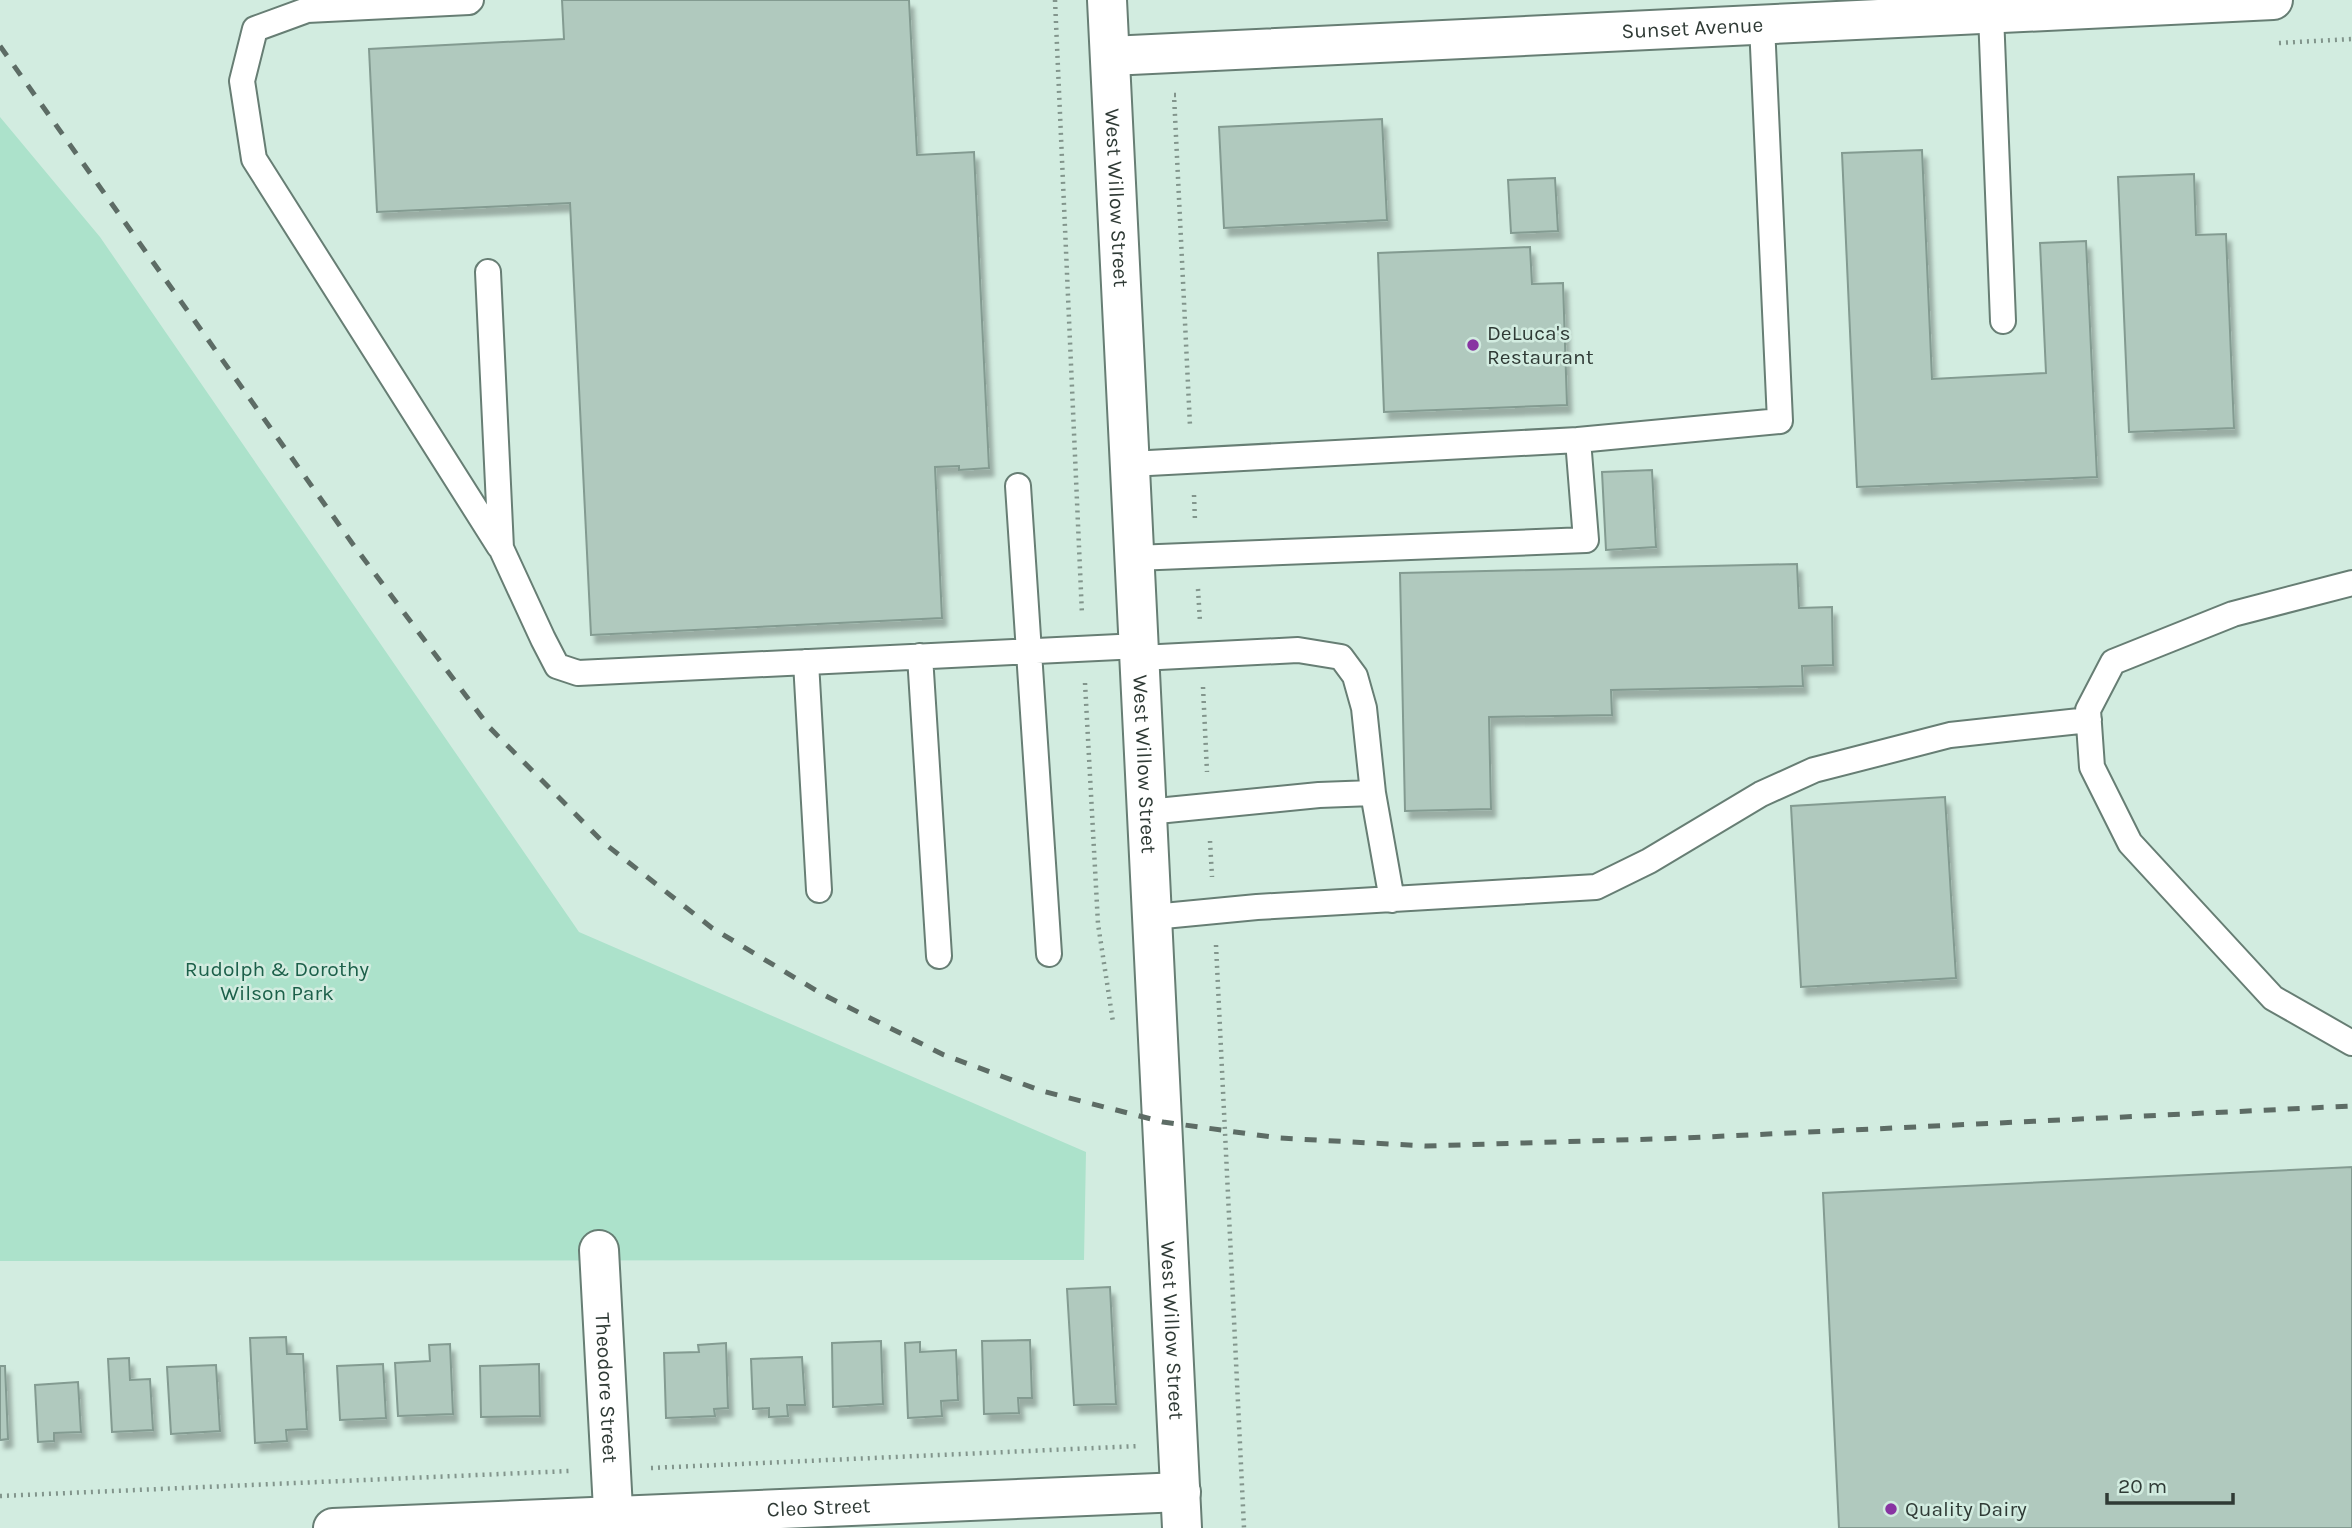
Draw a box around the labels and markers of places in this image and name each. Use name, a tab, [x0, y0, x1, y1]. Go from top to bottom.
place label: DeLuca's Restaurant	[1487, 321, 1594, 369]
marker: DeLuca's Restaurant	[1465, 337, 1481, 353]
place label: Quality Dairy	[1905, 1497, 2027, 1521]
marker: Quality Dairy	[1883, 1501, 1899, 1517]

